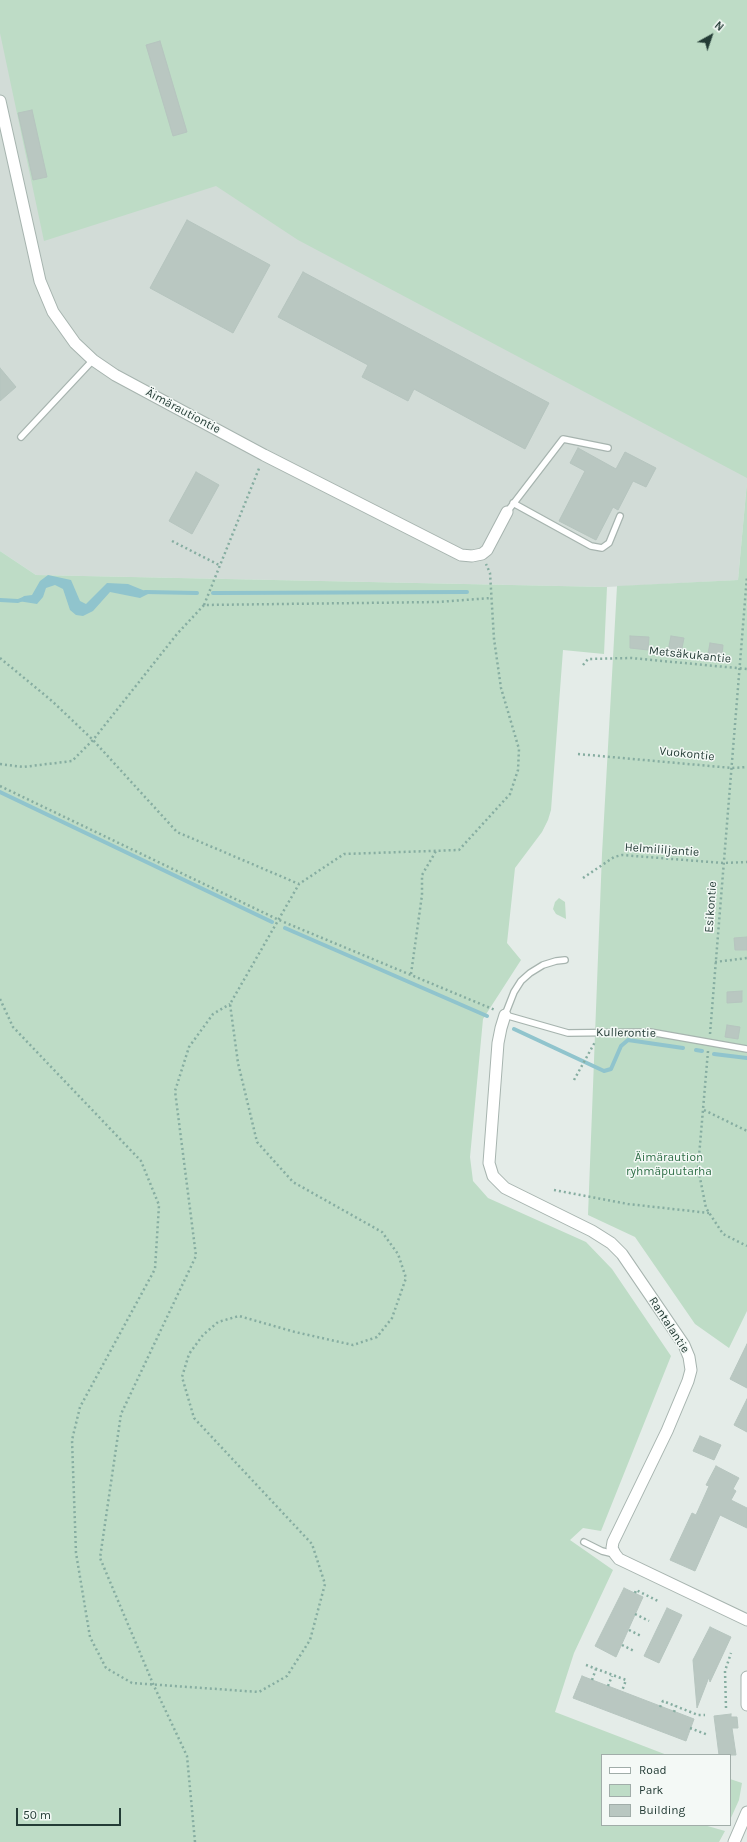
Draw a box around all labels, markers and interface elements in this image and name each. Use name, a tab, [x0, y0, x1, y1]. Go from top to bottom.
north arrow	[691, 16, 731, 56]
text: N	[712, 19, 726, 34]
street label: Äimärautiontie	[143, 385, 223, 437]
street label: Metsäkukantie	[648, 644, 732, 666]
street label: Vuokontie	[659, 744, 715, 764]
street label: Helmililjantie	[624, 840, 700, 860]
street label: Esikontie	[702, 881, 720, 933]
street label: Kullerontie	[596, 1025, 656, 1041]
park label: Äimäraution ryhmäpuutarha	[626, 1151, 712, 1179]
street label: Rantalantie	[646, 1294, 692, 1356]
legend	[601, 1754, 731, 1826]
text: Road	[639, 1763, 667, 1777]
text: Park	[639, 1783, 663, 1797]
scale bar	[18, 1800, 123, 1826]
text: Building	[639, 1803, 685, 1817]
text: 50 m	[23, 1808, 51, 1822]

